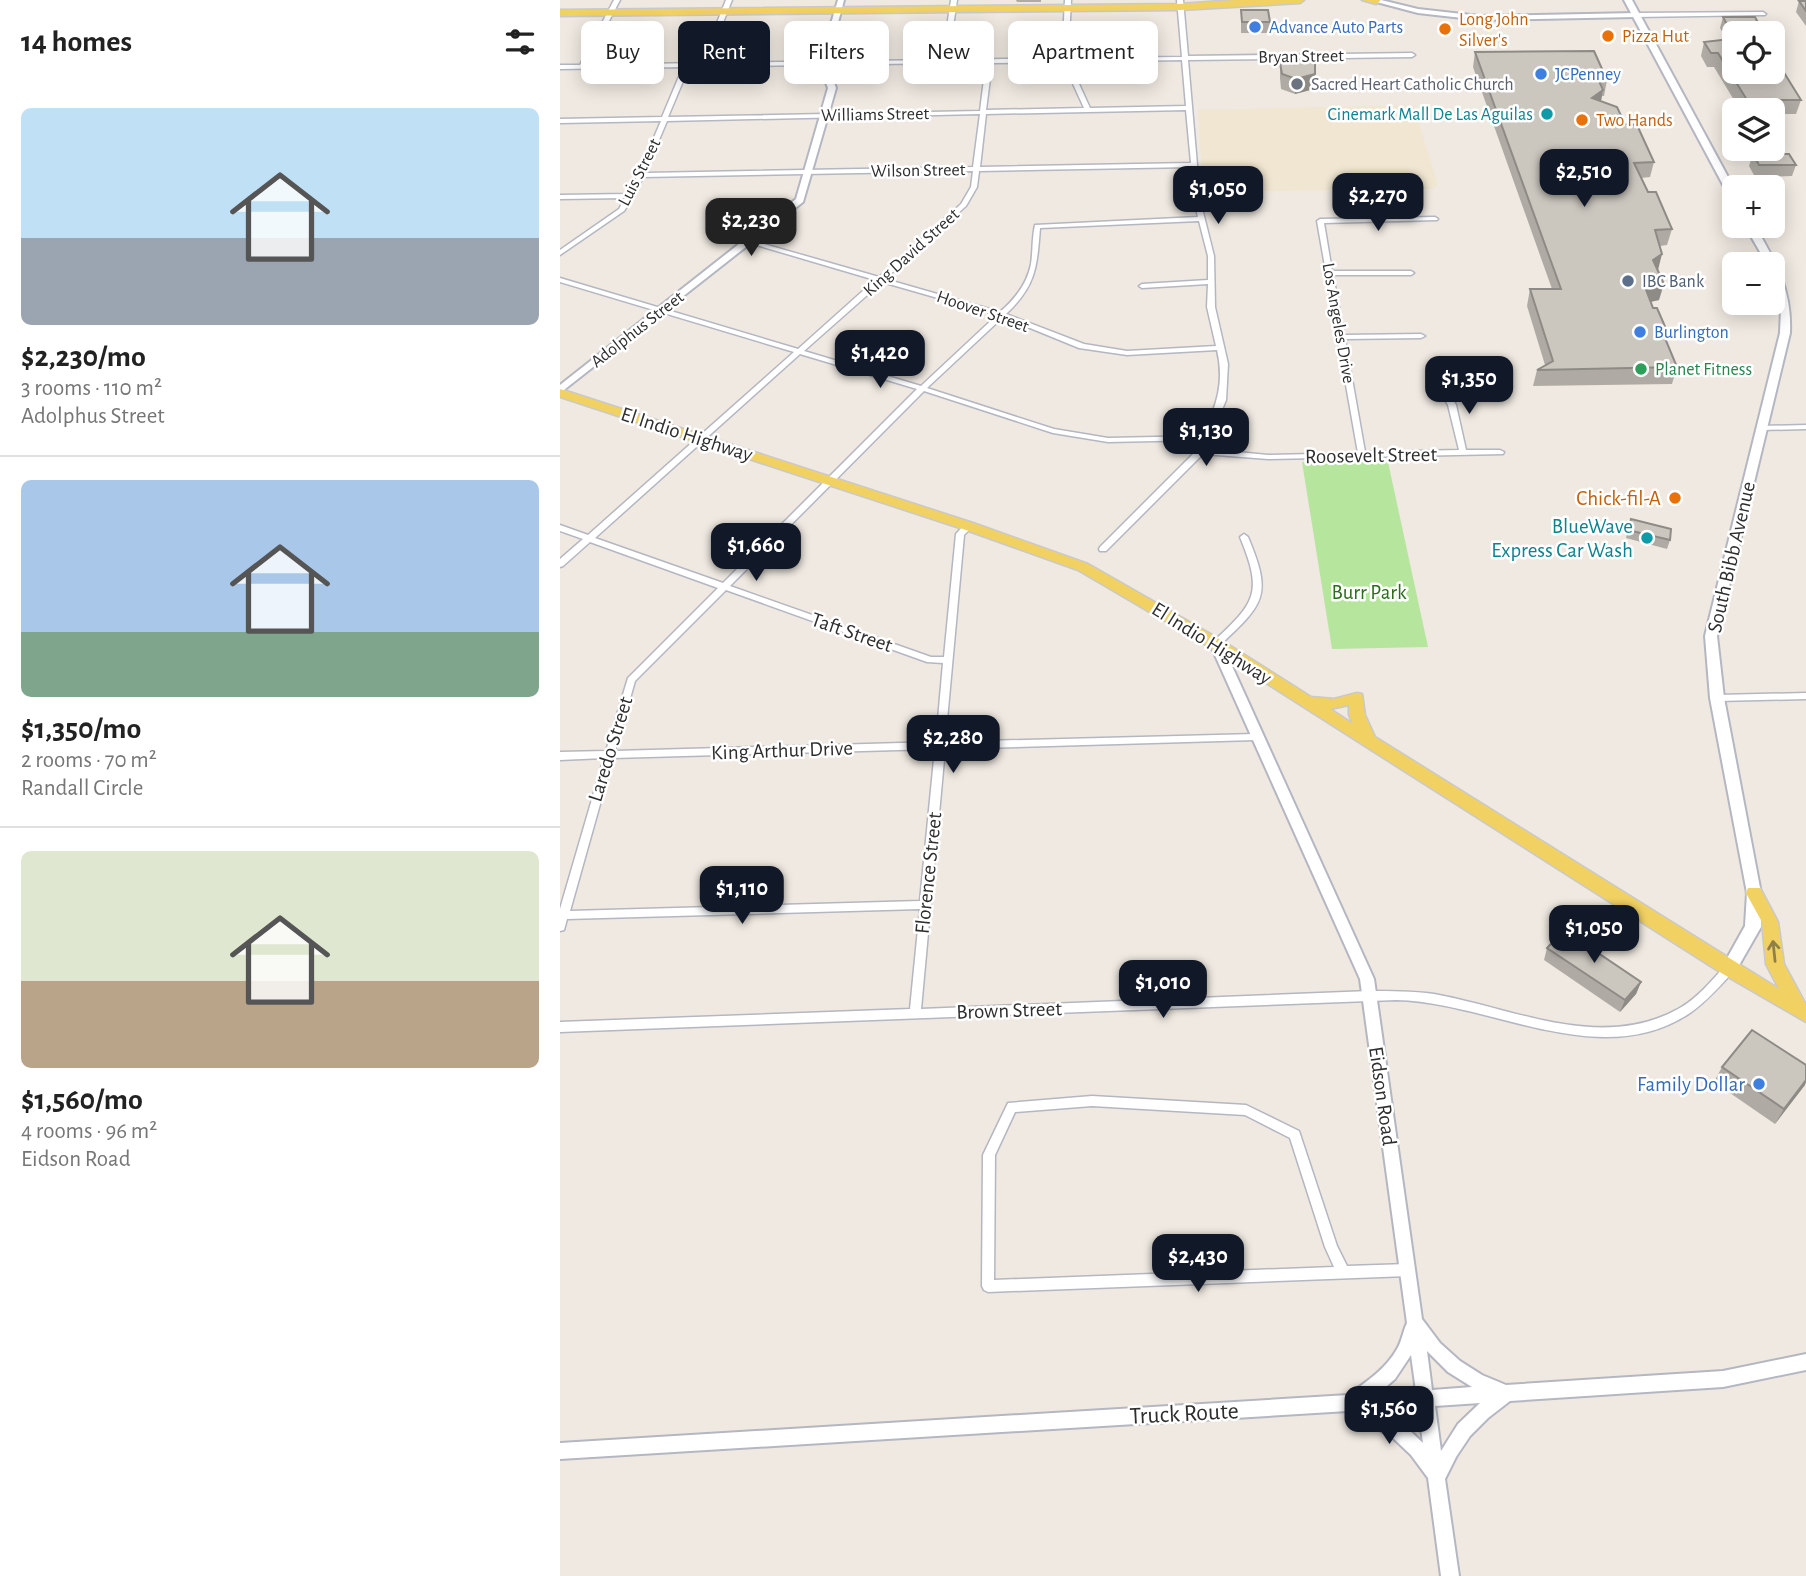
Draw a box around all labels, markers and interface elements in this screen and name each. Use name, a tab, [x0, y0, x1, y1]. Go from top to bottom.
place label: Long John Silver's	[1459, 11, 1528, 50]
marker: Advance Auto Parts	[1247, 19, 1263, 35]
place label: Advance Auto Parts	[1269, 19, 1403, 37]
chip: Buy	[581, 21, 664, 84]
chip: Rent	[678, 21, 770, 84]
chip: Filters	[784, 21, 889, 84]
chip: New	[903, 21, 994, 84]
chip: Apartment	[1008, 21, 1158, 84]
marker: Long John Silver's	[1437, 21, 1453, 37]
map controls	[1722, 21, 1785, 315]
button: locate	[1722, 21, 1785, 84]
icon: filters	[501, 23, 539, 61]
text: 14 homes	[21, 27, 132, 57]
marker: Pizza Hut	[1600, 28, 1616, 44]
place label: Pizza Hut	[1622, 28, 1689, 46]
street label: Bryan Street	[1258, 47, 1344, 67]
marker: JCPenney	[1533, 66, 1549, 82]
place label: JCPenney	[1555, 66, 1621, 84]
marker: Sacred Heart Catholic Church	[1289, 76, 1305, 92]
place label: Sacred Heart Catholic Church	[1311, 76, 1514, 94]
button: layers	[1722, 98, 1785, 161]
street label: Williams Street	[821, 105, 930, 125]
place label: Cinemark Mall De Las Aguilas	[1327, 106, 1533, 124]
marker: Cinemark Mall De Las Aguilas	[1539, 106, 1555, 122]
marker: Two Hands	[1574, 112, 1590, 128]
place label: Two Hands	[1596, 112, 1673, 130]
street label: Luis Street	[615, 136, 665, 209]
pin: $2,510	[1527, 150, 1641, 209]
icon: home	[217, 154, 343, 280]
text: $2,510	[1556, 160, 1612, 183]
street label: Wilson Street	[870, 161, 966, 181]
pin: $1,050	[1161, 166, 1275, 226]
pin: $2,270	[1321, 174, 1435, 233]
button: +	[1722, 175, 1785, 238]
text: $1,050	[1189, 177, 1247, 200]
text: $2,270	[1348, 184, 1408, 207]
pin: $2,230	[694, 198, 808, 258]
street label: King David Street	[860, 205, 963, 300]
text: $2,230	[721, 209, 781, 232]
button: −	[1722, 252, 1785, 315]
street label: Los Angeles Drive	[1319, 261, 1357, 385]
marker: IBC Bank	[1620, 273, 1636, 289]
place label: IBC Bank	[1642, 273, 1705, 291]
street label: Adolphus Street	[588, 288, 688, 371]
street label: Hoover Street	[934, 288, 1031, 336]
marker: Burlington	[1632, 324, 1648, 340]
place label: Burlington	[1654, 324, 1729, 342]
pin: $1,420	[823, 330, 937, 390]
text: $1,420	[851, 341, 909, 364]
text: $2,230/mo	[21, 342, 146, 372]
pin: $1,350	[1412, 356, 1526, 416]
marker: Planet Fitness	[1633, 361, 1649, 377]
place label: Planet Fitness	[1655, 361, 1752, 379]
text: $1,350	[1441, 367, 1497, 390]
text: 3 rooms · 110 m²	[21, 377, 162, 400]
street label: El Indio Highway	[618, 403, 755, 466]
text: Adolphus Street	[21, 405, 165, 428]
pin: $1,130	[1149, 408, 1263, 468]
text: $1,130	[1179, 419, 1233, 442]
street label: Roosevelt Street	[1305, 444, 1437, 467]
street label: South Bibb Avenue	[1704, 480, 1759, 635]
place label: Chick-fil-A	[1576, 488, 1661, 509]
marker: Chick-fil-A	[1667, 490, 1683, 506]
place label: BlueWave Express Car Wash	[1491, 516, 1633, 561]
pin: $1,660	[699, 524, 813, 583]
icon: home	[217, 526, 343, 652]
marker: BlueWave Express Car Wash	[1639, 530, 1655, 546]
text: $1,660	[727, 534, 785, 557]
park label: Burr Park	[1331, 582, 1407, 603]
street label: El Indio Highway	[1148, 598, 1275, 689]
street label: Taft Street	[808, 609, 895, 656]
street label: Laredo Street	[585, 694, 637, 804]
text: $1,350/mo	[21, 714, 141, 744]
pin: $2,280	[896, 716, 1010, 775]
text: $2,280	[923, 726, 983, 749]
street label: King Arthur Drive	[711, 738, 853, 763]
text: 2 rooms · 70 m²	[21, 749, 157, 772]
text: Randall Circle	[21, 777, 143, 800]
street label: Florence Street	[912, 811, 945, 935]
pin: $1,110	[685, 866, 799, 926]
text: $1,110	[716, 877, 768, 900]
icon: home	[217, 897, 343, 1023]
pin: $1,050	[1537, 906, 1651, 965]
text: $1,050	[1565, 916, 1623, 939]
one-way arrow	[1767, 941, 1780, 963]
pin: $1,010	[1106, 960, 1220, 1020]
text: $1,010	[1135, 971, 1191, 994]
street label: Brown Street	[956, 998, 1063, 1023]
street label: Eidson Road	[1365, 1045, 1400, 1147]
place label: Family Dollar	[1637, 1074, 1745, 1095]
marker: Family Dollar	[1751, 1076, 1767, 1092]
text: $1,560/mo	[21, 1085, 143, 1115]
text: 4 rooms · 96 m²	[21, 1120, 157, 1143]
text: Eidson Road	[21, 1148, 131, 1171]
pin: $2,430	[1141, 1234, 1255, 1294]
text: $2,430	[1168, 1245, 1228, 1268]
pin: $1,560	[1332, 1386, 1446, 1446]
text: $1,560	[1361, 1397, 1417, 1420]
street label: Truck Route	[1129, 1399, 1239, 1429]

